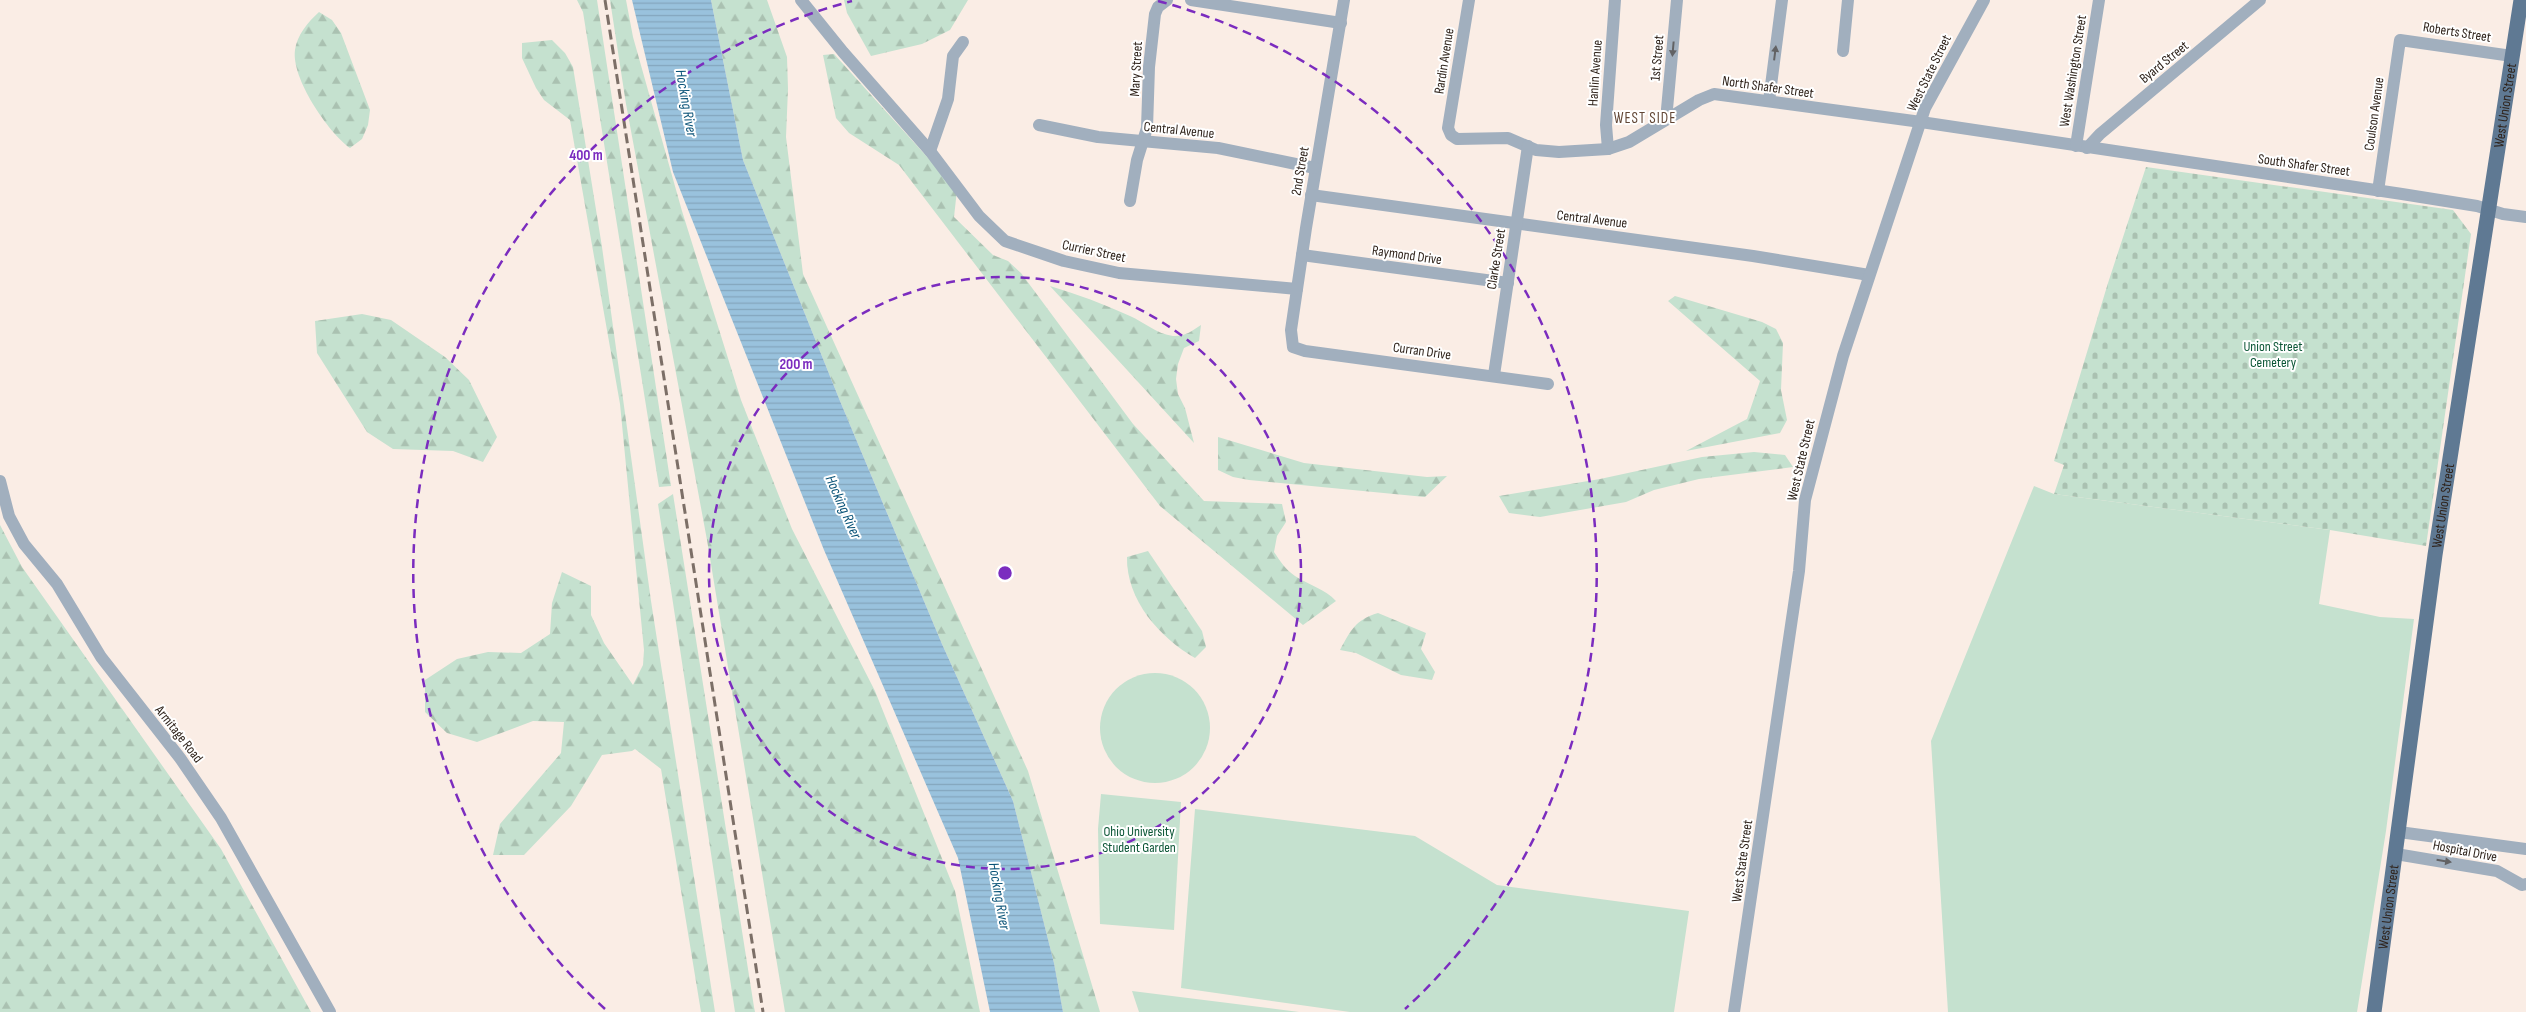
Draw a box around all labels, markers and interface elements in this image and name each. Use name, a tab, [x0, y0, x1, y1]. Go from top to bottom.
street label: West Washington Street	[2056, 14, 2090, 128]
street label: Roberts Street	[2422, 18, 2492, 46]
street label: Rardin Avenue	[1430, 27, 1458, 95]
street label: West State Street	[1903, 32, 1955, 114]
street label: 1st Street	[1647, 34, 1667, 82]
street label: Byard Street	[2136, 37, 2192, 87]
street label: Hanlin Avenue	[1584, 39, 1606, 107]
street label: Mary Street	[1126, 41, 1146, 97]
one-way arrow	[1669, 41, 1677, 57]
one-way arrow	[1771, 45, 1779, 61]
street label: West Union Street	[2490, 62, 2520, 149]
water label: Hocking River	[671, 68, 701, 139]
street label: North Shafer Street	[1721, 72, 1815, 102]
street label: Coulson Avenue	[2360, 76, 2388, 152]
district label: WEST SIDE	[1614, 109, 1676, 128]
street label: Central Avenue	[1143, 118, 1215, 142]
street label: 2nd Street	[1287, 145, 1313, 197]
text: 400 m	[569, 146, 603, 165]
street label: South Shafer Street	[2257, 150, 2351, 180]
street label: Central Avenue	[1556, 206, 1628, 232]
street label: Clarke Street	[1483, 227, 1509, 291]
street label: Currier Street	[1061, 236, 1127, 266]
street label: Raymond Drive	[1371, 242, 1443, 268]
park label: Union Street Cemetery	[2243, 338, 2303, 371]
street label: Curran Drive	[1392, 339, 1452, 363]
text: 200 m	[779, 355, 813, 374]
street label: West State Street	[1783, 418, 1819, 502]
street label: West Union Street	[2428, 462, 2458, 549]
water label: Hocking River	[821, 472, 866, 542]
centre of rings	[996, 564, 1014, 582]
street label: Armitage Road	[151, 701, 207, 766]
street label: West State Street	[1728, 819, 1756, 903]
park label: Ohio University Student Garden	[1102, 823, 1176, 856]
street label: Hospital Drive	[2431, 836, 2499, 866]
one-way arrow	[2436, 858, 2452, 866]
water label: Hocking River	[984, 861, 1014, 932]
street label: West Union Street	[2374, 864, 2402, 950]

